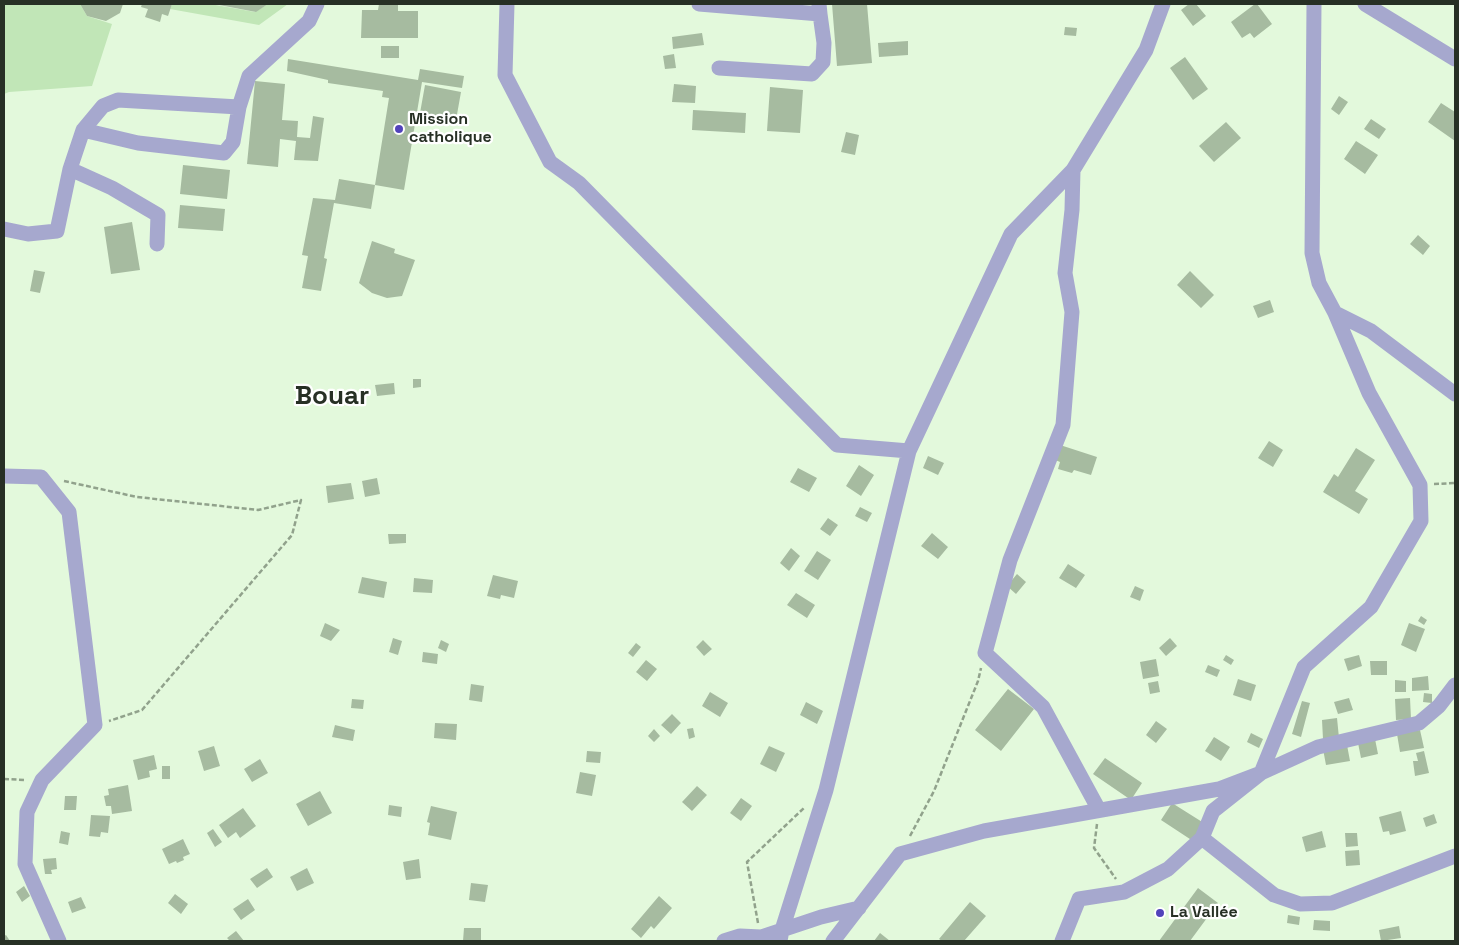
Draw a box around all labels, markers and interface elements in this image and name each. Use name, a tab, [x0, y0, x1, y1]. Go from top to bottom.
place label: Mission catholique	[409, 110, 492, 148]
marker: Mission catholique	[393, 123, 405, 135]
district label: Bouar	[295, 381, 369, 413]
place label: La Vallée	[1170, 903, 1238, 923]
marker: La Vallée	[1154, 907, 1166, 919]

